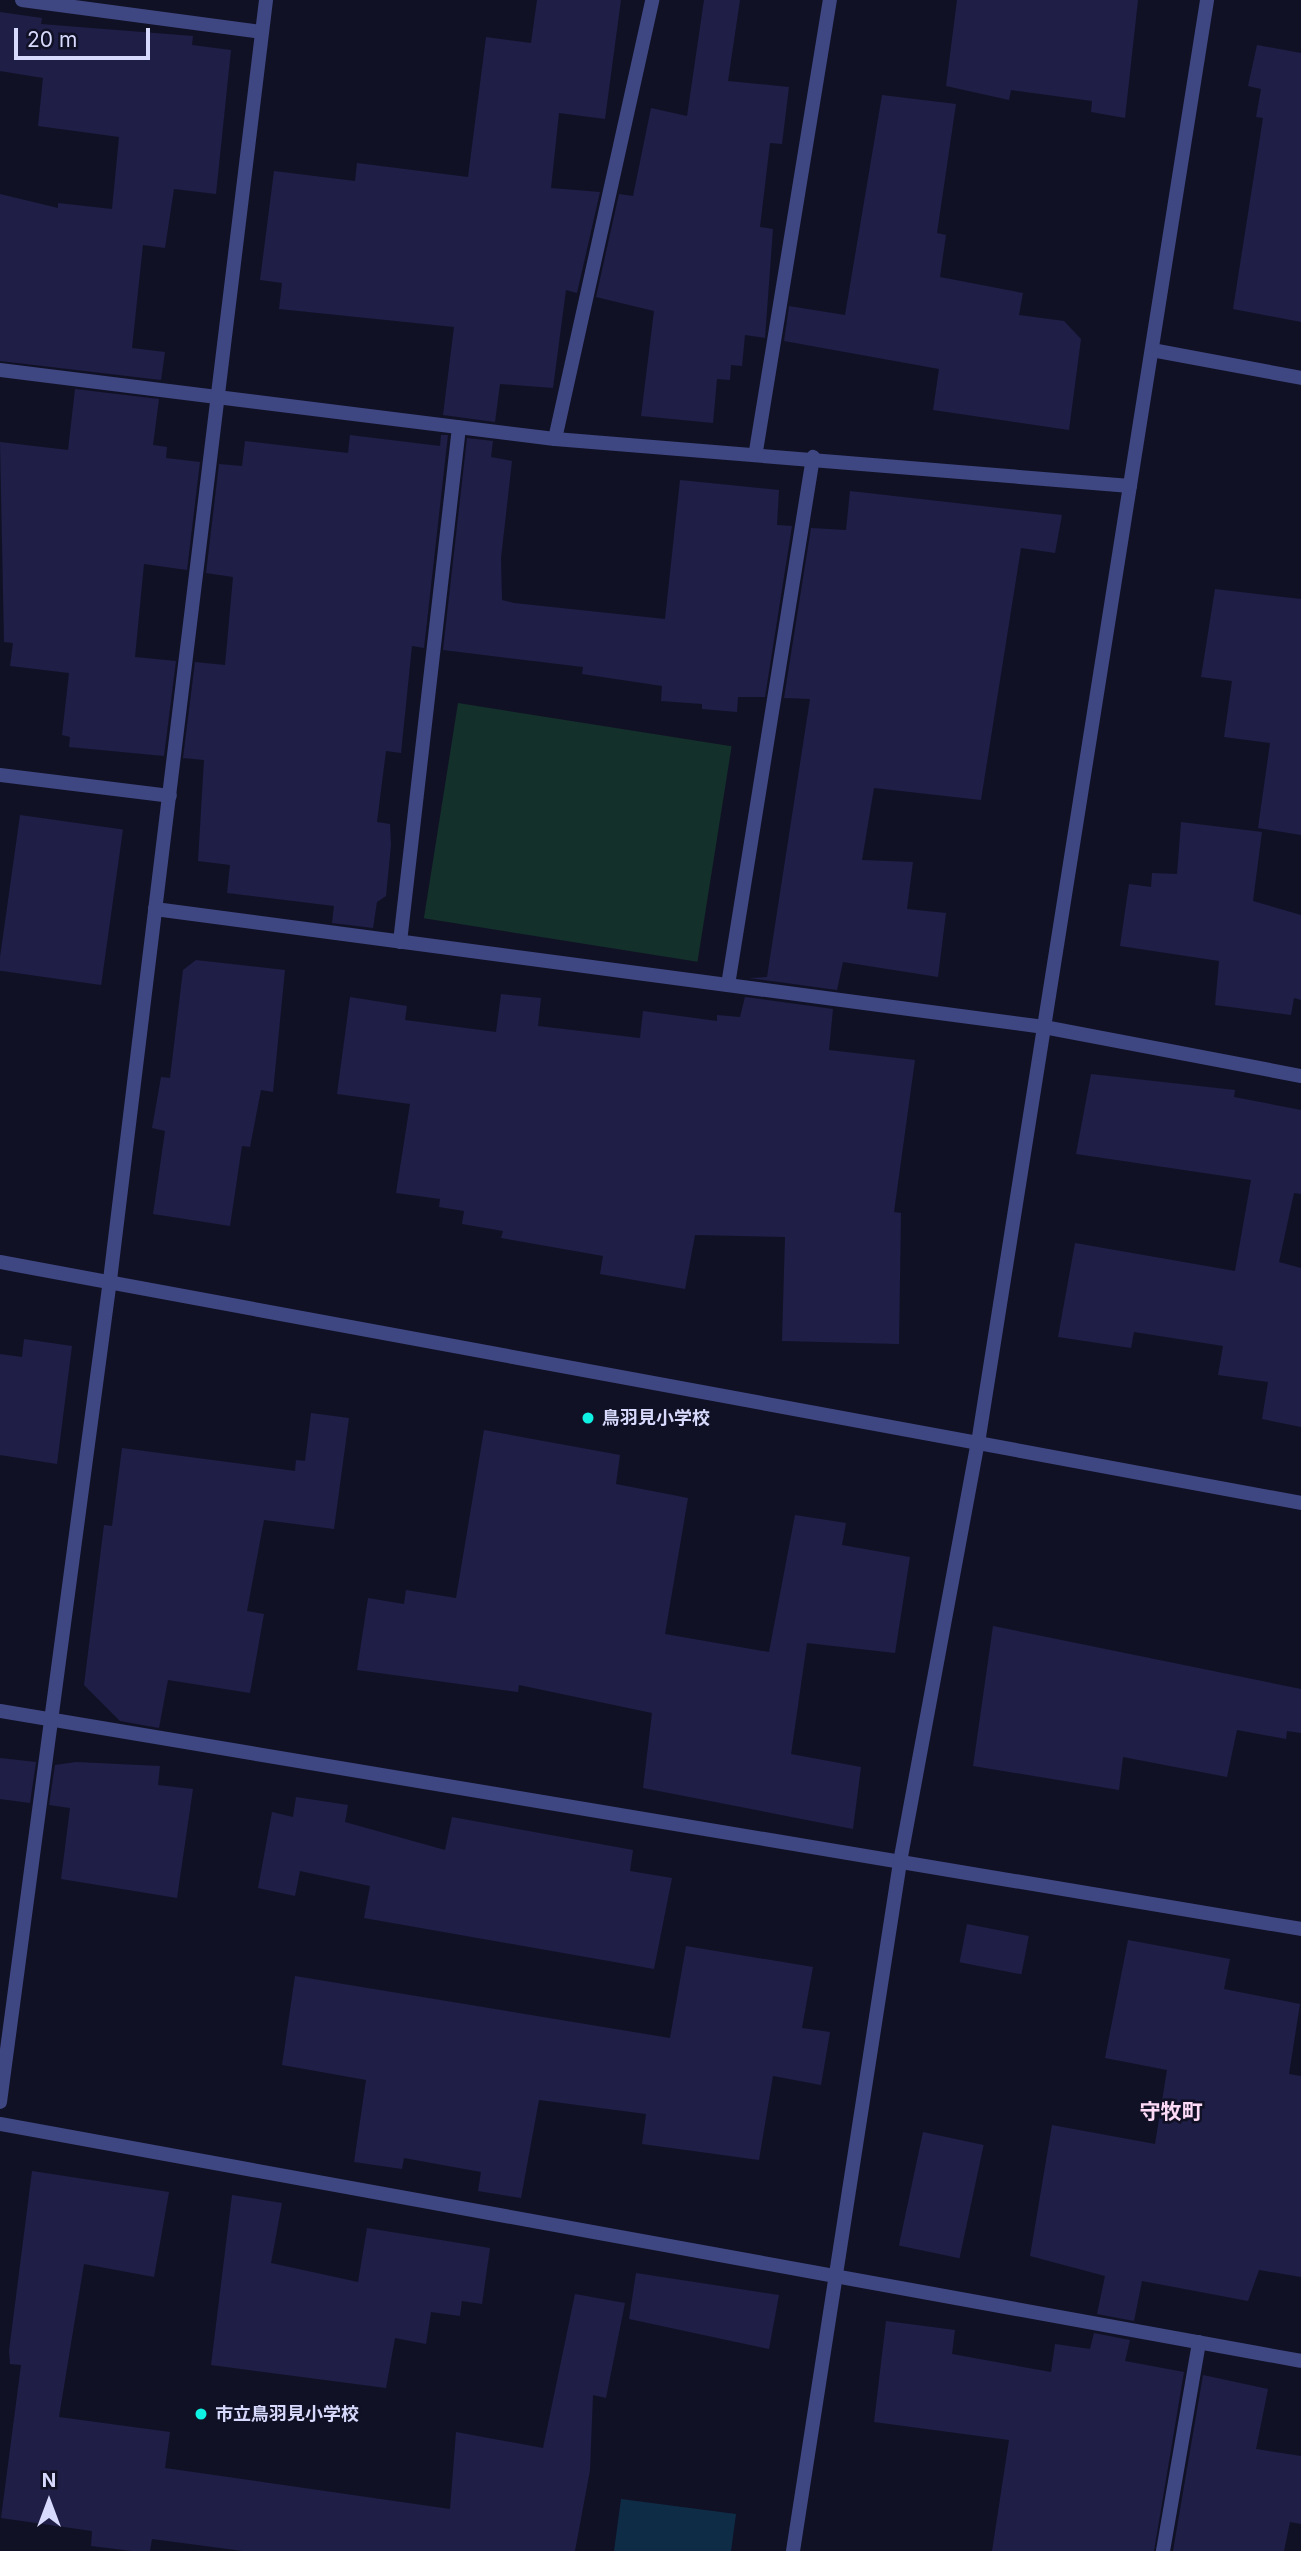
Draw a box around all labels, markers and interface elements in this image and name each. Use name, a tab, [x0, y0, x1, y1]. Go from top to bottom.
scale bar	[18, 14, 154, 58]
text: 20 m	[27, 27, 77, 52]
place label: 鳥羽見小学校	[602, 1407, 710, 1429]
marker: 鳥羽見小学校	[580, 1410, 596, 1426]
district label: 守牧町	[1140, 2099, 1202, 2125]
place label: 市立鳥羽見小学校	[215, 2403, 359, 2425]
marker: 市立鳥羽見小学校	[193, 2406, 209, 2422]
north arrow	[14, 2467, 84, 2537]
text: N	[42, 2469, 56, 2492]

